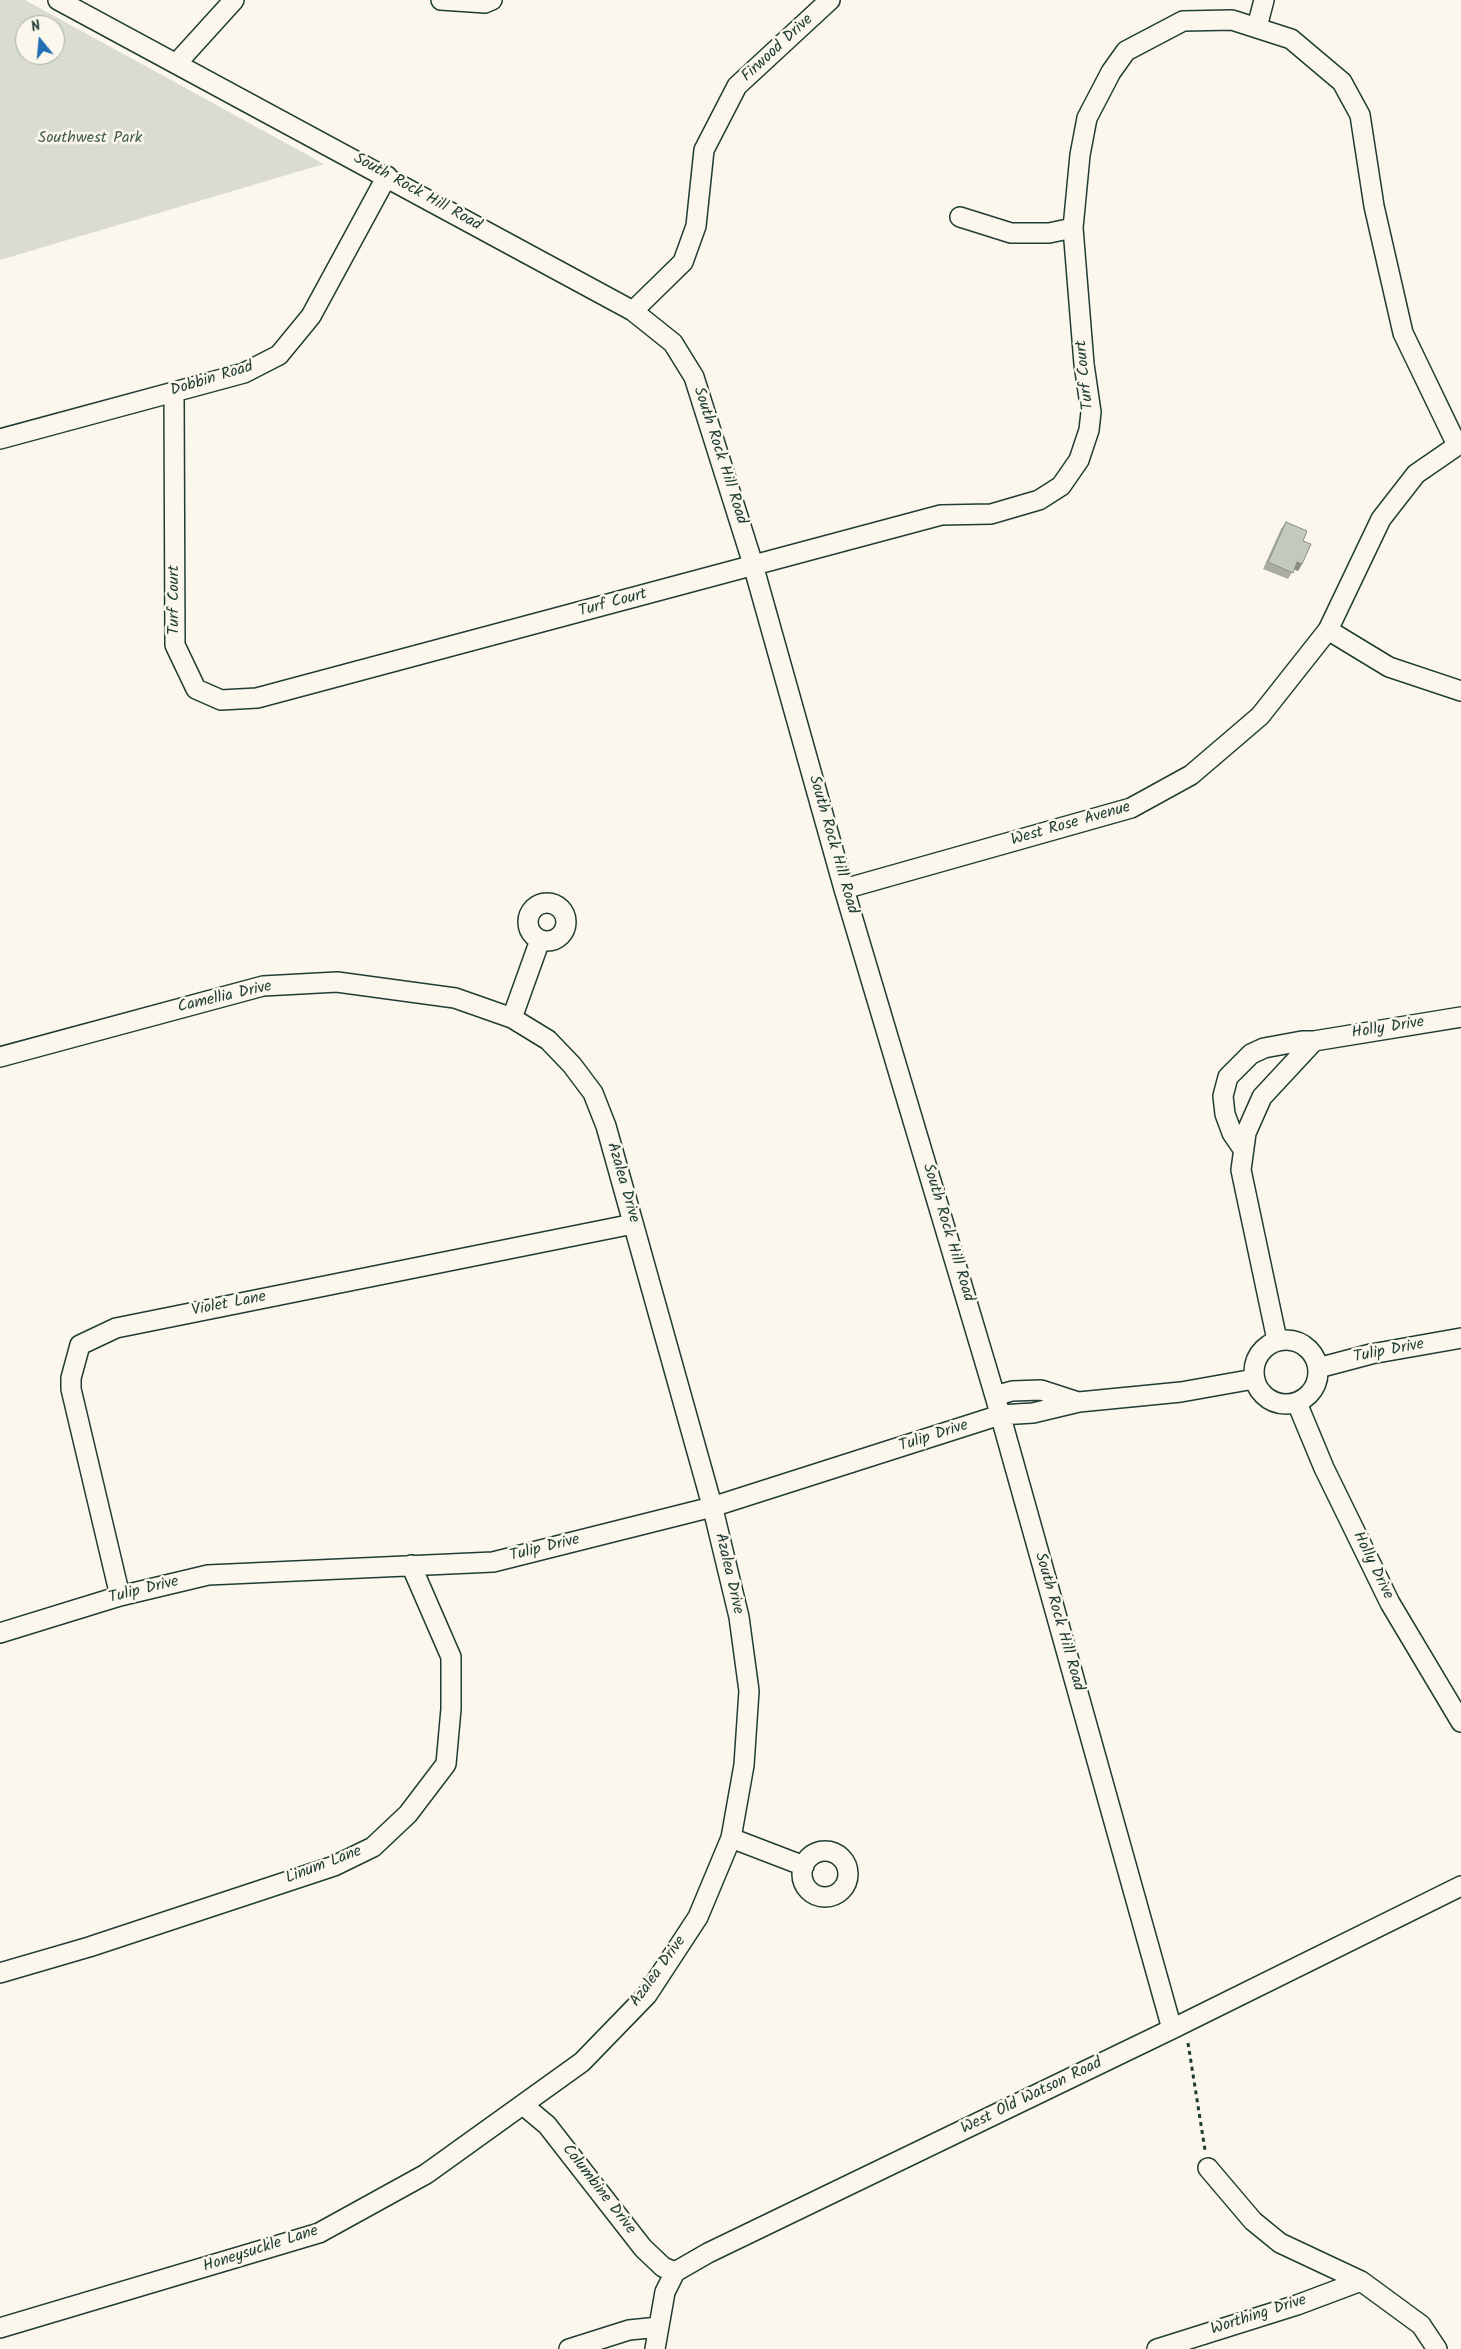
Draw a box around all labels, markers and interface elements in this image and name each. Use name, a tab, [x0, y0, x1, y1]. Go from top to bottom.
street label: Firwood Drive	[738, 11, 818, 87]
north arrow	[15, 15, 65, 65]
text: N	[28, 15, 43, 38]
park label: Southwest Park	[38, 129, 142, 149]
street label: South Rock Hill Road	[350, 150, 484, 236]
street label: Turf Court	[1073, 339, 1099, 411]
street label: Dobbin Road	[168, 358, 256, 402]
street label: South Rock Hill Road	[688, 385, 750, 527]
street label: Turf Court	[165, 565, 185, 635]
street label: Turf Court	[577, 586, 649, 622]
street label: South Rock Hill Road	[803, 774, 861, 916]
street label: West Rose Avenue	[1009, 799, 1133, 851]
street label: Camellia Drive	[176, 978, 274, 1018]
street label: Holly Drive	[1350, 1014, 1426, 1044]
street label: Azalea Drive	[601, 1141, 643, 1225]
street label: South Rock Hill Road	[917, 1162, 977, 1304]
street label: Violet Lane	[190, 1288, 268, 1322]
street label: Tulip Drive	[1352, 1336, 1426, 1368]
street label: Tulip Drive	[897, 1417, 971, 1457]
street label: Holly Drive	[1347, 1529, 1397, 1603]
street label: Tulip Drive	[508, 1531, 582, 1567]
street label: Azalea Drive	[709, 1532, 747, 1616]
street label: South Rock Hill Road	[1029, 1551, 1087, 1693]
street label: Tulip Drive	[107, 1573, 181, 1609]
street label: Linum Lane	[283, 1843, 365, 1889]
street label: Azalea Drive	[627, 1933, 691, 2011]
street label: West Old Watson Road	[958, 2054, 1106, 2140]
street label: Columbine Drive	[557, 2141, 639, 2239]
street label: Honeysuckle Lane	[201, 2222, 321, 2278]
street label: Worthing Drive	[1209, 2291, 1309, 2341]

